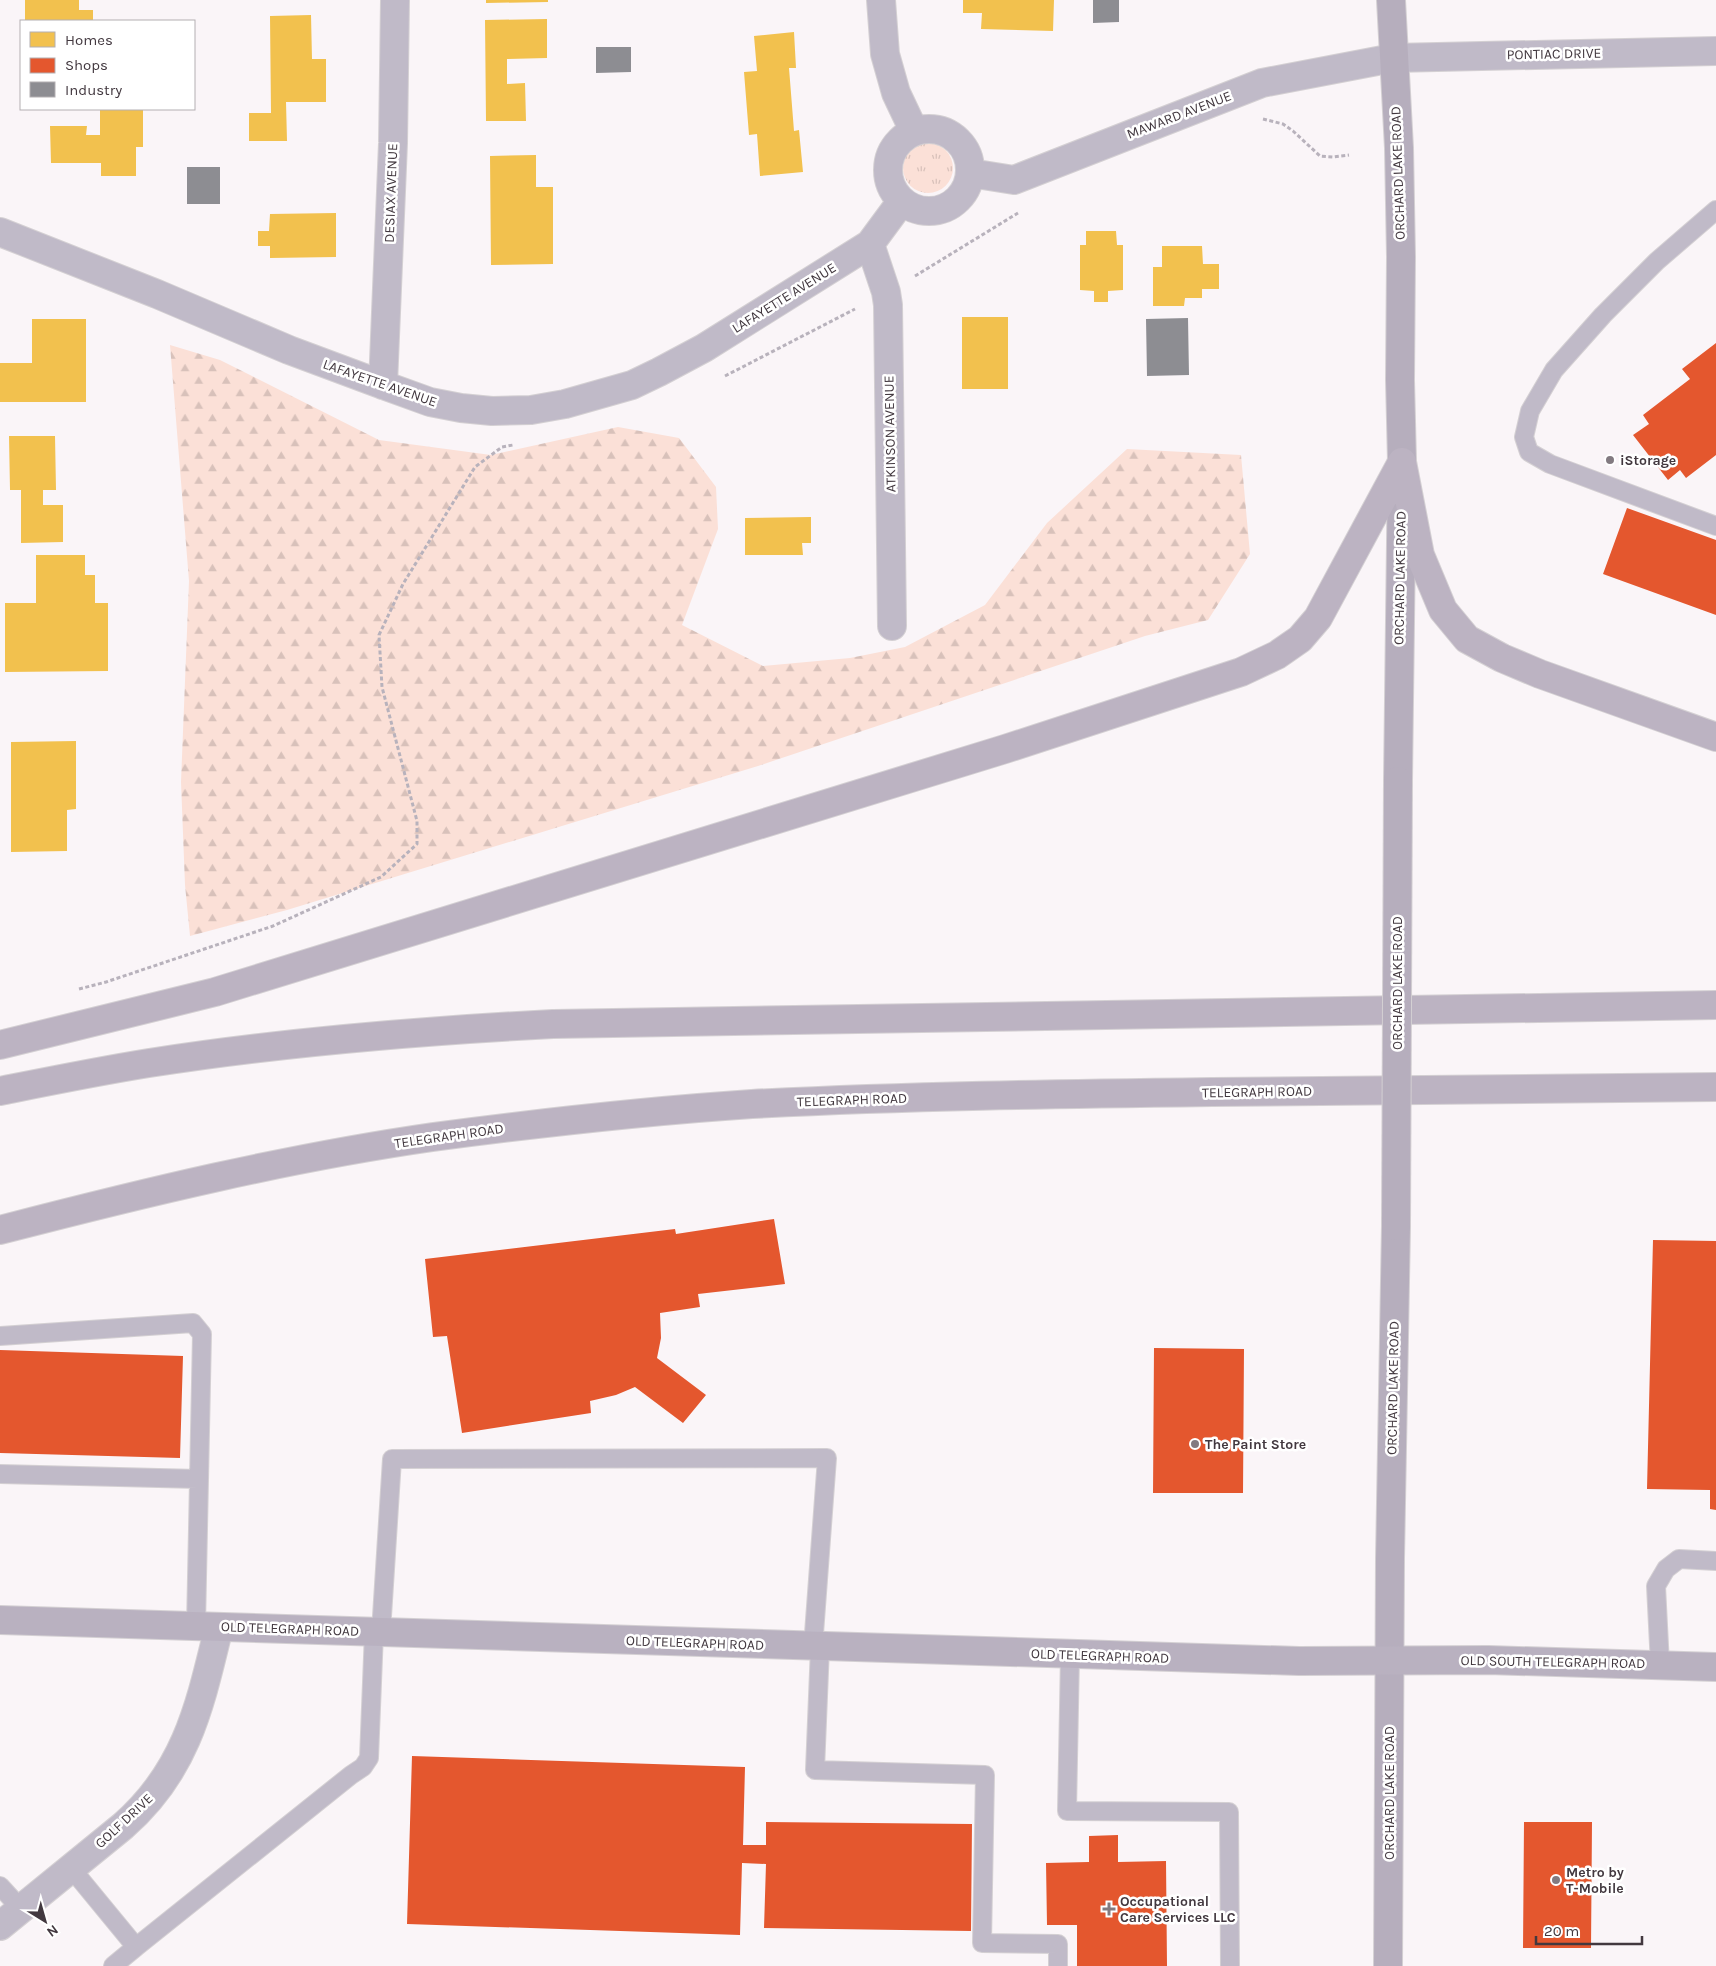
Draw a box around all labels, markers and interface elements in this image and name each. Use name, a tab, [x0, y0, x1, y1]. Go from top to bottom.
legend	[20, 20, 195, 110]
text: Homes	[65, 31, 113, 49]
street label: PONTIAC DRIVE	[1506, 45, 1602, 63]
text: Shops	[65, 56, 108, 74]
text: Industry	[65, 81, 122, 99]
street label: MAWARD AVENUE	[1124, 87, 1234, 143]
street label: ORCHARD LAKE ROAD	[1387, 106, 1409, 240]
street label: DESIAX AVENUE	[381, 143, 401, 243]
street label: LAFAYETTE AVENUE	[729, 259, 839, 337]
street label: LAFAYETTE AVENUE	[321, 356, 439, 410]
street label: ATKINSON AVENUE	[880, 375, 900, 493]
place label: iStorage	[1620, 452, 1676, 469]
marker: iStorage	[1604, 454, 1616, 466]
street label: ORCHARD LAKE ROAD	[1390, 511, 1410, 645]
street label: ORCHARD LAKE ROAD	[1389, 916, 1406, 1050]
street label: TELEGRAPH ROAD	[1202, 1083, 1312, 1101]
street label: TELEGRAPH ROAD	[797, 1090, 907, 1110]
street label: TELEGRAPH ROAD	[393, 1120, 505, 1152]
street label: ORCHARD LAKE ROAD	[1383, 1321, 1403, 1455]
place label: The Paint Store	[1205, 1436, 1306, 1453]
marker: The Paint Store	[1189, 1438, 1201, 1450]
street label: OLD TELEGRAPH ROAD	[221, 1618, 359, 1640]
street label: OLD TELEGRAPH ROAD	[626, 1632, 764, 1654]
street label: OLD TELEGRAPH ROAD	[1031, 1645, 1169, 1667]
street label: OLD SOUTH TELEGRAPH ROAD	[1460, 1652, 1646, 1672]
street label: ORCHARD LAKE ROAD	[1381, 1726, 1398, 1860]
street label: GOLF DRIVE	[92, 1790, 156, 1852]
place label: Metro by T-Mobile	[1566, 1864, 1624, 1897]
marker: Metro by T-Mobile	[1550, 1874, 1562, 1886]
place label: Occupational Care Services LLC	[1120, 1893, 1236, 1926]
north arrow	[20, 1896, 70, 1946]
marker: Occupational Care Services LLC	[1102, 1902, 1116, 1916]
scale bar	[1536, 1914, 1642, 1946]
text: N	[43, 1921, 62, 1941]
text: 20 m	[1544, 1922, 1579, 1940]

